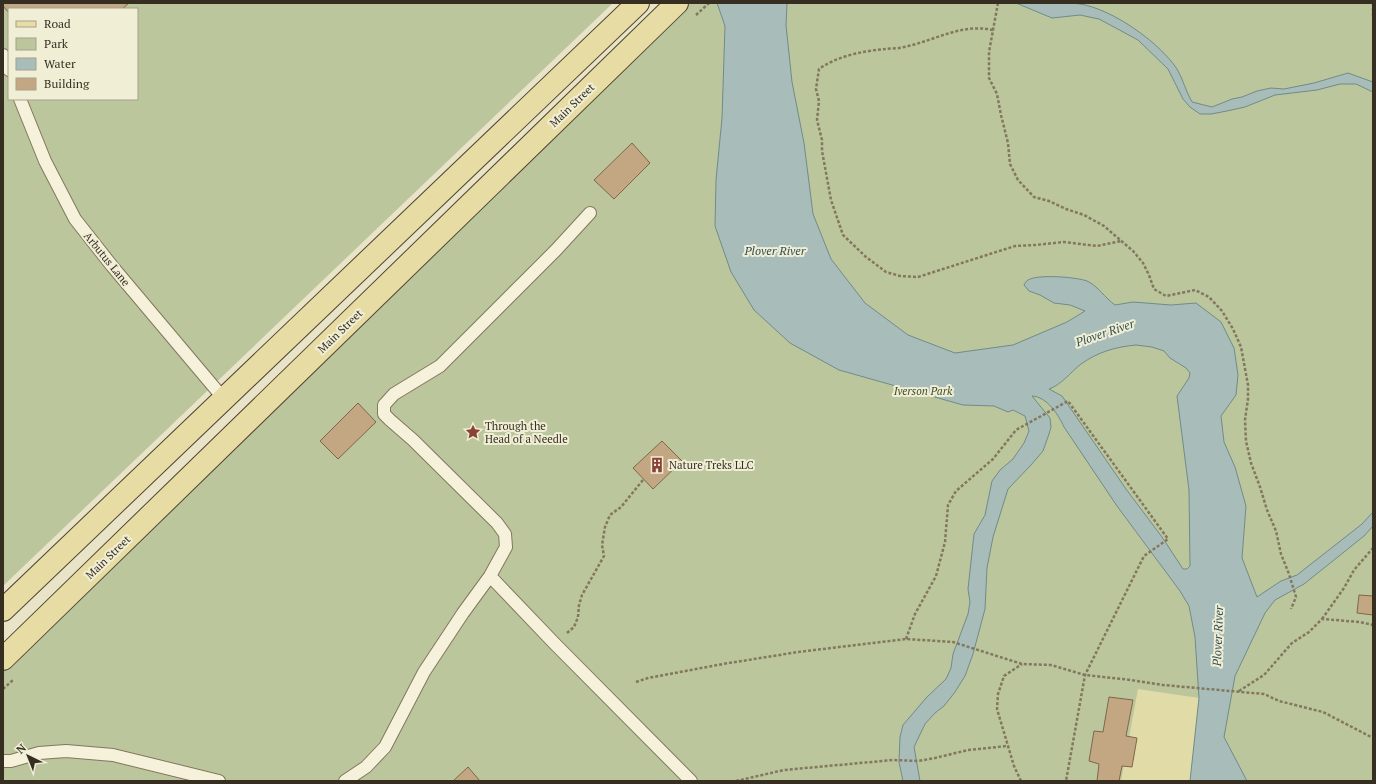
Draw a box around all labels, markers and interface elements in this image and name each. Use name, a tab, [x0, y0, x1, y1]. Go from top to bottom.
legend	[8, 8, 138, 100]
text: Road	[44, 16, 71, 31]
text: Park	[44, 36, 69, 51]
text: Water	[44, 56, 76, 71]
text: Building	[44, 76, 90, 91]
street label: Main Street	[547, 80, 597, 130]
street label: Arbutus Lane	[81, 229, 133, 289]
water label: Plover River	[744, 243, 807, 258]
street label: Main Street	[315, 306, 365, 356]
water label: Plover River	[1073, 315, 1137, 350]
park label: Iverson Park	[893, 384, 953, 398]
place label: Through the Head of a Needle	[485, 419, 568, 446]
place icon: Through the Head of a Needle	[464, 423, 482, 441]
building icon: Nature Treks LLC	[648, 456, 666, 474]
place label: Nature Treks LLC	[669, 458, 754, 472]
street label: Main Street	[83, 532, 133, 582]
water label: Plover River	[1209, 604, 1226, 668]
north arrow	[8, 736, 48, 776]
text: N	[13, 740, 29, 757]

